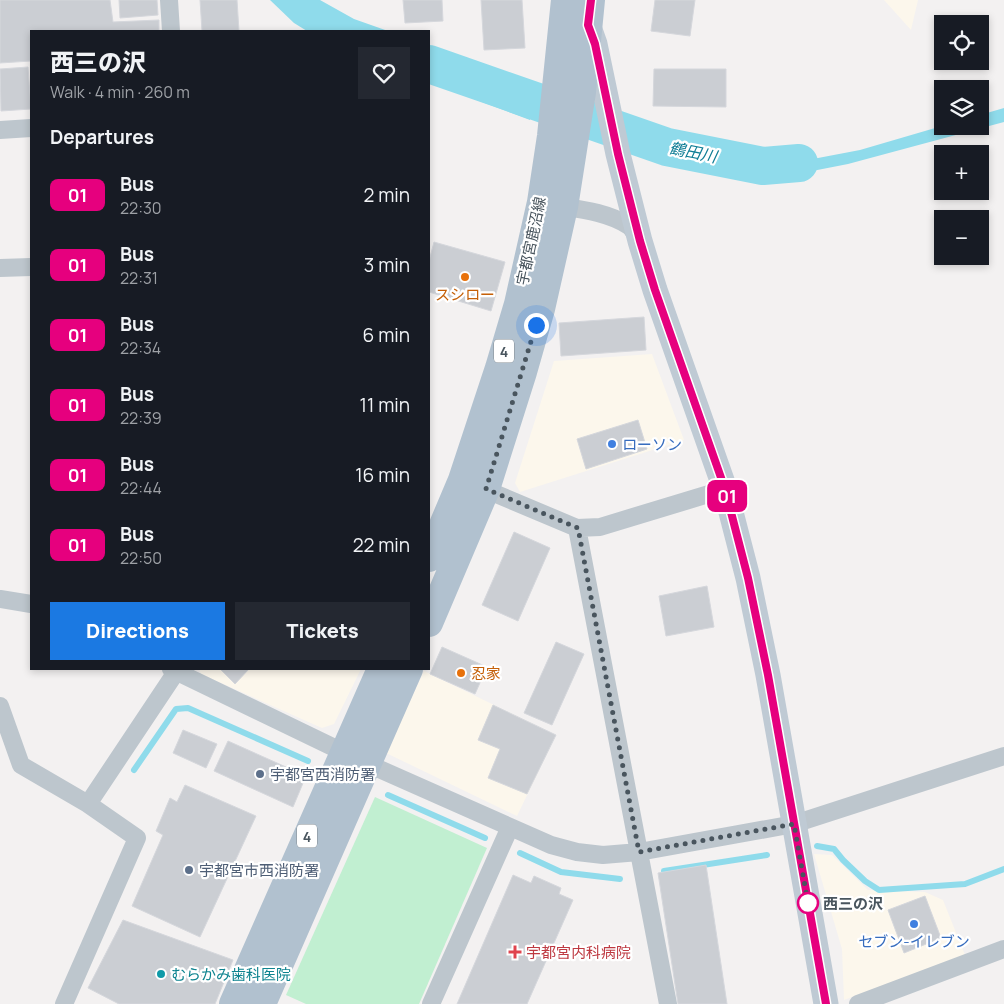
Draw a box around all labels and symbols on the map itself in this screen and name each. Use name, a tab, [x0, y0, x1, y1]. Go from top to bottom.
water label: 鶴田川	[667, 137, 721, 168]
street label: 宇都宮鹿沼線	[511, 195, 551, 287]
marker: スシロー	[459, 271, 471, 283]
place label: スシロー	[435, 284, 495, 305]
your location	[524, 313, 549, 338]
road number: 4	[494, 340, 514, 362]
place label: ローソン	[622, 434, 682, 455]
marker: ローソン	[606, 438, 618, 450]
line badge: 01	[704, 480, 750, 512]
place label: 忍家	[471, 663, 501, 684]
marker: 忍家	[455, 667, 467, 679]
place label: 宇都宮西消防署	[270, 764, 375, 785]
marker: 宇都宮西消防署	[254, 768, 266, 780]
road number: 4	[297, 824, 317, 848]
place label: 宇都宮市西消防署	[199, 860, 319, 881]
marker: 宇都宮市西消防署	[183, 864, 195, 876]
marker: 西三の沢	[797, 892, 819, 914]
place label: 西三の沢	[823, 893, 883, 914]
marker: セブン-イレブン	[908, 918, 920, 930]
place label: セブン-イレブン	[858, 931, 970, 952]
place label: 宇都宮内科病院	[526, 942, 631, 963]
marker: 宇都宮内科病院	[508, 945, 522, 959]
place label: むらかみ歯科医院	[171, 964, 291, 985]
marker: むらかみ歯科医院	[155, 968, 167, 980]

